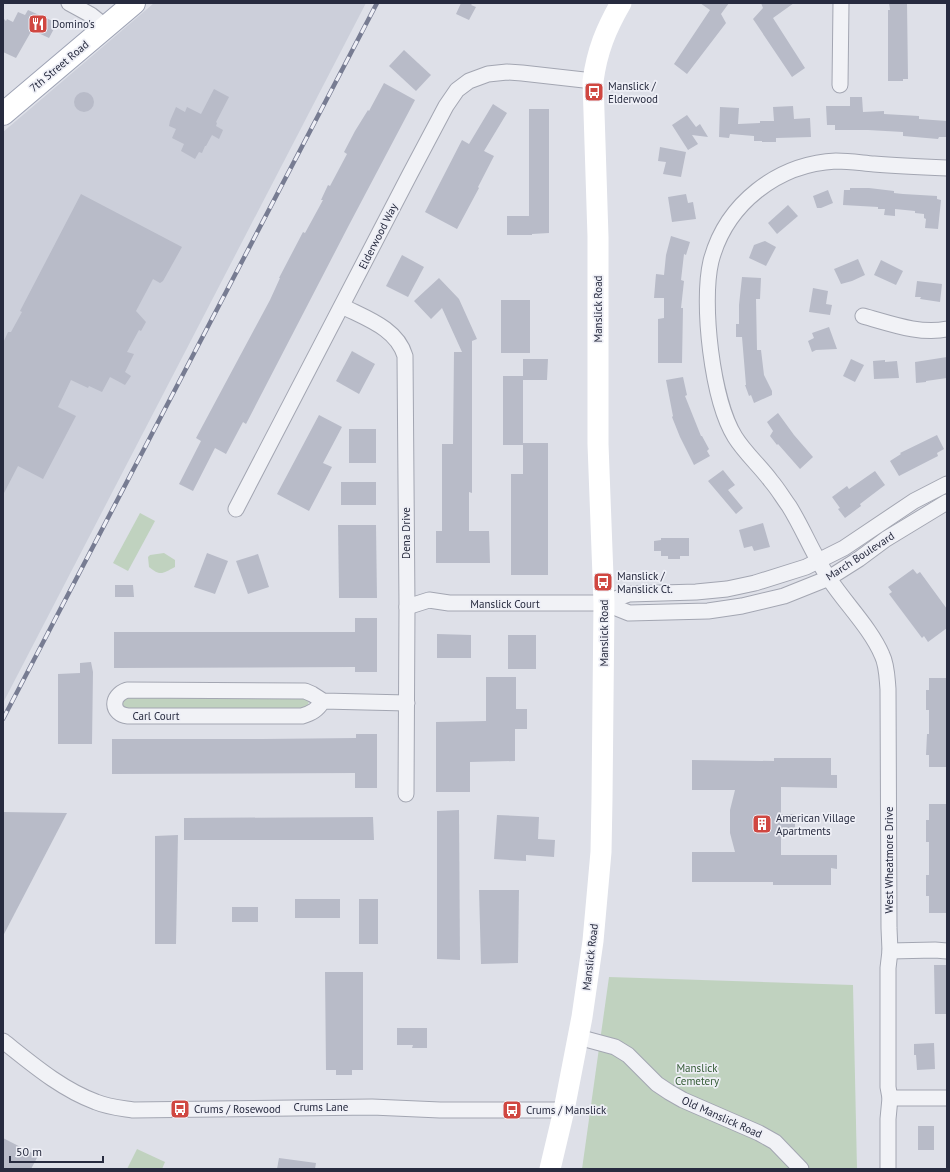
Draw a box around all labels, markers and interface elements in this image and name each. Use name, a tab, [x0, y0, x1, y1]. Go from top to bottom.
restaurant icon: Domino's	[27, 13, 49, 35]
place label: Domino's	[52, 17, 95, 31]
street label: 7th Street Road	[27, 37, 91, 95]
place label: Manslick / Elderwood	[608, 79, 658, 106]
bus stop icon: Manslick / Elderwood	[583, 81, 605, 103]
street label: Elderwood Way	[355, 200, 401, 271]
street label: Manslick Road	[591, 275, 605, 343]
street label: Dena Drive	[399, 507, 413, 559]
street label: March Boulevard	[823, 529, 897, 583]
place label: Manslick / Manslick Ct.	[617, 569, 673, 596]
bus stop icon: Manslick / Manslick Ct.	[592, 571, 614, 593]
street label: Manslick Court	[470, 597, 540, 611]
street label: Manslick Road	[597, 599, 611, 667]
street label: Carl Court	[133, 709, 180, 723]
street label: West Wheatmore Drive	[882, 806, 896, 913]
place label: American Village Apartments	[776, 811, 856, 838]
building icon: American Village Apartments	[751, 813, 773, 835]
street label: Manslick Road	[579, 923, 601, 991]
park label: Manslick Cemetery	[675, 1061, 720, 1088]
street label: Old Manslick Road	[680, 1093, 765, 1141]
bus stop icon: Crums / Rosewood	[169, 1098, 191, 1120]
bus stop icon: Crums / Manslick	[501, 1099, 523, 1121]
street label: Crums Lane	[294, 1100, 349, 1114]
place label: Crums / Rosewood	[194, 1102, 281, 1116]
place label: Crums / Manslick	[526, 1103, 607, 1117]
scale bar	[10, 1138, 103, 1164]
text: 50 m	[16, 1144, 42, 1159]

